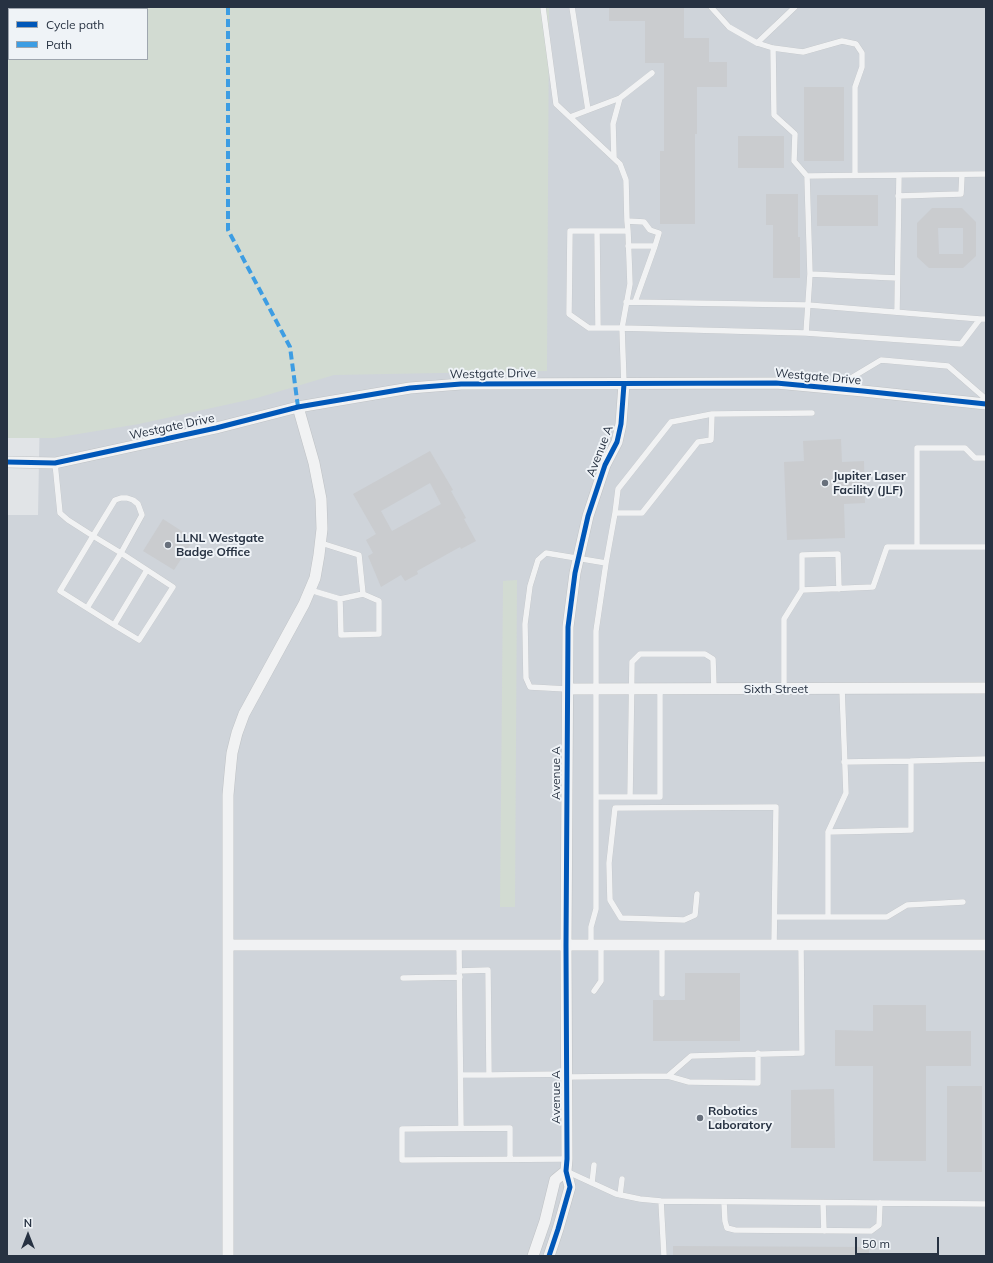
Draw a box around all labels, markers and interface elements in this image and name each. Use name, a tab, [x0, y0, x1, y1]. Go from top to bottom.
legend	[8, 8, 148, 60]
text: Cycle path	[46, 17, 104, 32]
text: Path	[46, 37, 72, 52]
street label: Westgate Drive	[450, 366, 536, 382]
street label: Westgate Drive	[774, 366, 862, 388]
street label: Westgate Drive	[128, 411, 216, 443]
street label: Avenue A	[584, 423, 616, 479]
place label: Jupiter Laser Facility (JLF)	[833, 469, 906, 497]
marker: Jupiter Laser Facility (JLF)	[820, 478, 830, 488]
place label: LLNL Westgate Badge Office	[176, 531, 264, 559]
marker: LLNL Westgate Badge Office	[163, 540, 173, 550]
street label: Sixth Street	[744, 682, 808, 696]
street label: Avenue A	[549, 746, 563, 800]
street label: Avenue A	[549, 1070, 563, 1124]
place label: Robotics Laboratory	[708, 1104, 772, 1132]
marker: Robotics Laboratory	[695, 1113, 705, 1123]
north arrow	[8, 1215, 48, 1255]
text: N	[24, 1216, 32, 1230]
scale bar	[857, 1229, 941, 1255]
text: 50 m	[862, 1236, 890, 1251]

